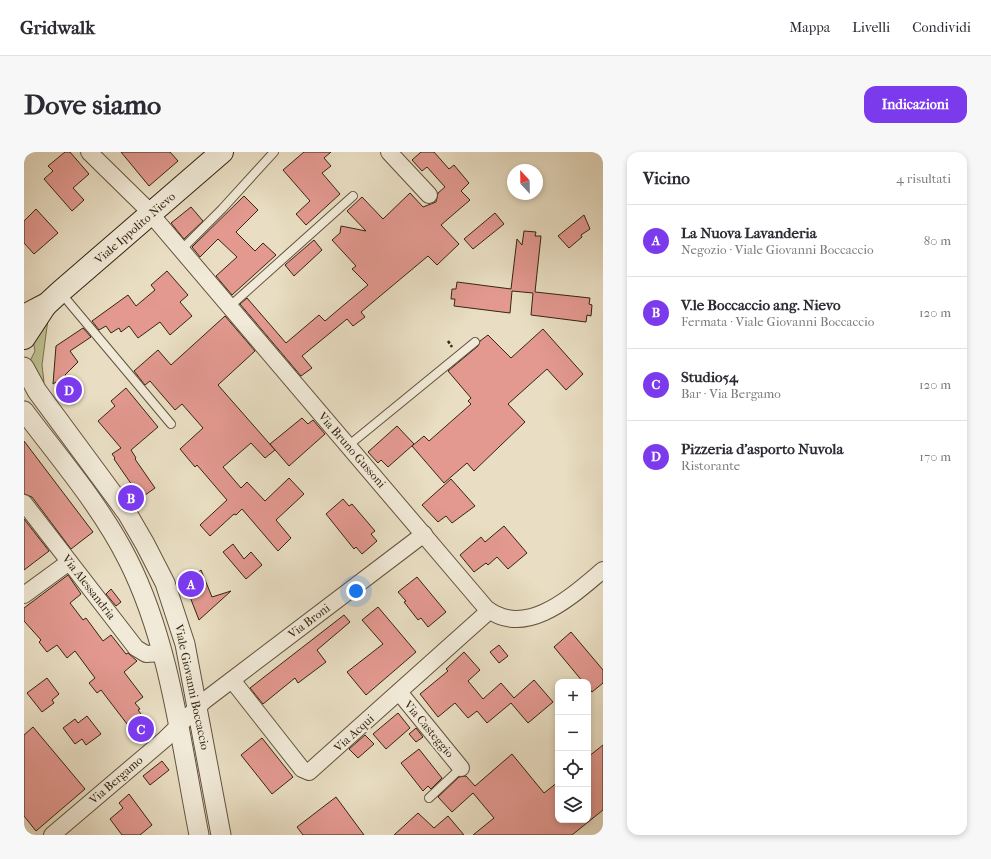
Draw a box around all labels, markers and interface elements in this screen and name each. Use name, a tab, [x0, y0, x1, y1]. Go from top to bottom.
text: Gridwalk	[20, 17, 95, 39]
text: Mappa	[789, 19, 830, 36]
text: Livelli	[852, 19, 890, 36]
text: Condividi	[912, 19, 971, 36]
button: Indicazioni	[864, 86, 967, 123]
text: Dove siamo	[24, 88, 161, 121]
north arrow	[507, 164, 543, 200]
text: Vicino	[643, 168, 690, 188]
text: 4 risultati	[896, 171, 951, 186]
street label: Viale Ippolito Nievo	[91, 189, 178, 267]
text: La Nuova Lavanderia	[681, 224, 817, 242]
text: A	[652, 233, 660, 248]
text: 80 m	[924, 233, 951, 248]
text: Negozio · Viale Giovanni Boccaccio	[681, 242, 874, 257]
text: V.le Boccaccio ang. Nievo	[681, 296, 841, 314]
text: B	[652, 305, 660, 320]
text: 120 m	[919, 305, 951, 320]
text: Fermata · Viale Giovanni Boccaccio	[681, 314, 874, 329]
text: Studio54	[681, 368, 738, 386]
pin: D	[56, 375, 82, 405]
text: C	[652, 377, 660, 392]
text: 120 m	[919, 377, 951, 392]
text: Bar · Via Bergamo	[681, 386, 781, 401]
street label: Via Bruno Gussoni	[315, 409, 389, 491]
text: Pizzeria d'asporto Nuvola	[681, 440, 843, 458]
text: D	[651, 449, 661, 464]
text: 170 m	[919, 449, 951, 464]
text: Ristorante	[681, 458, 740, 473]
pin: B	[118, 483, 144, 513]
street label: Via Alessandria	[59, 551, 119, 623]
pin: A	[178, 569, 204, 599]
your location	[346, 581, 366, 601]
street label: Via Broni	[285, 600, 333, 642]
street label: Viale Giovanni Boccaccio	[172, 622, 212, 751]
map controls	[555, 679, 591, 823]
button: +	[555, 679, 591, 715]
street label: Via Casteggio	[400, 697, 457, 760]
street label: Via Acqui	[330, 711, 377, 755]
pin: C	[128, 714, 154, 744]
button: −	[555, 715, 591, 751]
button: locate	[555, 751, 591, 787]
street label: Via Bergamo	[86, 753, 146, 808]
button: layers	[555, 787, 591, 823]

